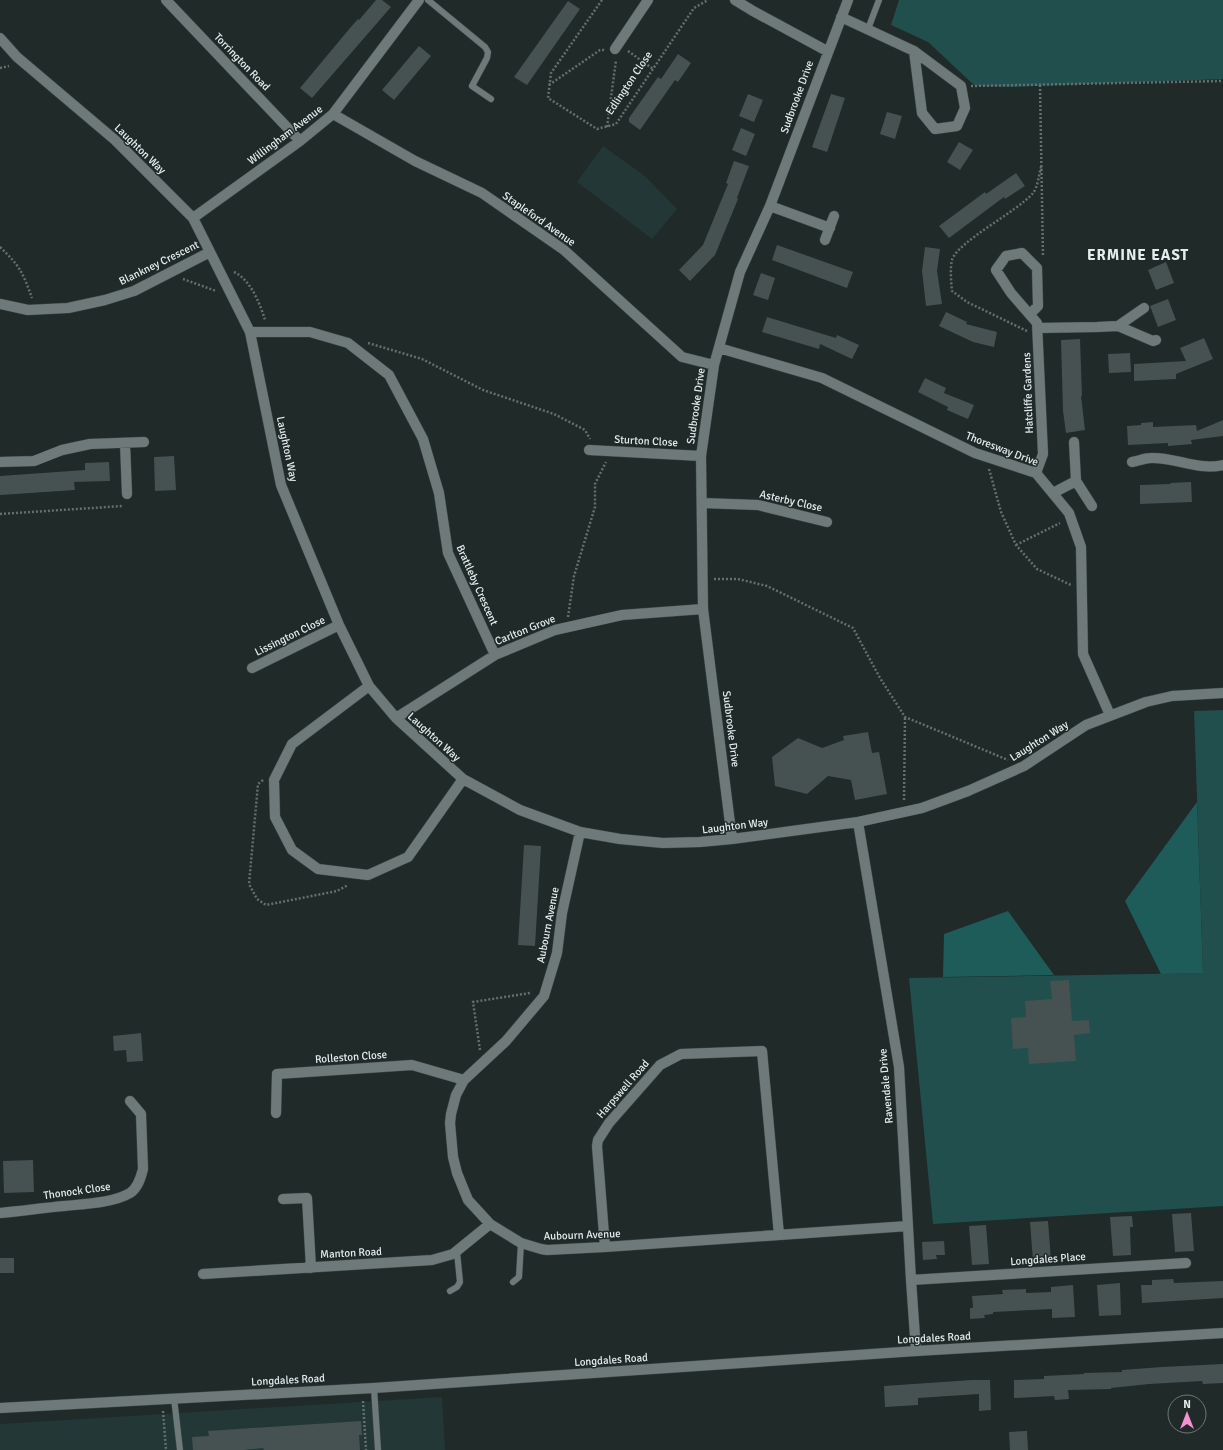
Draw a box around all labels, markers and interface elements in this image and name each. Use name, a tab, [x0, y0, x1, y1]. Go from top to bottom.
street label: Torrington Road	[211, 31, 273, 94]
street label: Edlington Close	[603, 49, 655, 117]
street label: Sudbrooke Drive	[778, 59, 816, 135]
street label: Willingham Avenue	[245, 103, 325, 167]
street label: Laughton Way	[112, 121, 169, 177]
street label: Stapleford Avenue	[500, 189, 578, 249]
street label: Blankney Crescent	[117, 238, 201, 288]
district label: ERMINE EAST	[1087, 246, 1189, 264]
street label: Hatcliffe Gardens	[1020, 352, 1036, 434]
street label: Sudbrooke Drive	[684, 367, 708, 445]
street label: Laughton Way	[274, 415, 300, 484]
street label: Thoresway Drive	[964, 429, 1040, 469]
street label: Sturton Close	[614, 433, 678, 449]
street label: Asterby Close	[758, 487, 824, 515]
street label: Brattleby Crescent	[453, 543, 501, 627]
street label: Carlton Grove	[493, 612, 557, 648]
street label: Lissington Close	[253, 613, 327, 659]
street label: Sudbrooke Drive	[720, 690, 742, 768]
street label: Laughton Way	[405, 710, 464, 765]
street label: Laughton Way	[1007, 717, 1071, 764]
street label: Laughton Way	[701, 815, 770, 837]
street label: Aubourn Avenue	[534, 886, 562, 964]
street label: Rolleston Close	[314, 1048, 388, 1066]
street label: Ravendale Drive	[876, 1048, 896, 1124]
street label: Harpswell Road	[594, 1057, 652, 1121]
street label: Thonock Close	[43, 1180, 111, 1202]
street label: Aubourn Avenue	[543, 1227, 621, 1243]
street label: Manton Road	[320, 1245, 382, 1261]
street label: Longdales Place	[1010, 1250, 1086, 1268]
street label: Longdales Road	[897, 1330, 971, 1346]
street label: Longdales Road	[574, 1351, 648, 1369]
street label: Longdales Road	[251, 1372, 325, 1388]
north arrow	[1167, 1394, 1207, 1434]
text: N	[1183, 1398, 1191, 1411]

